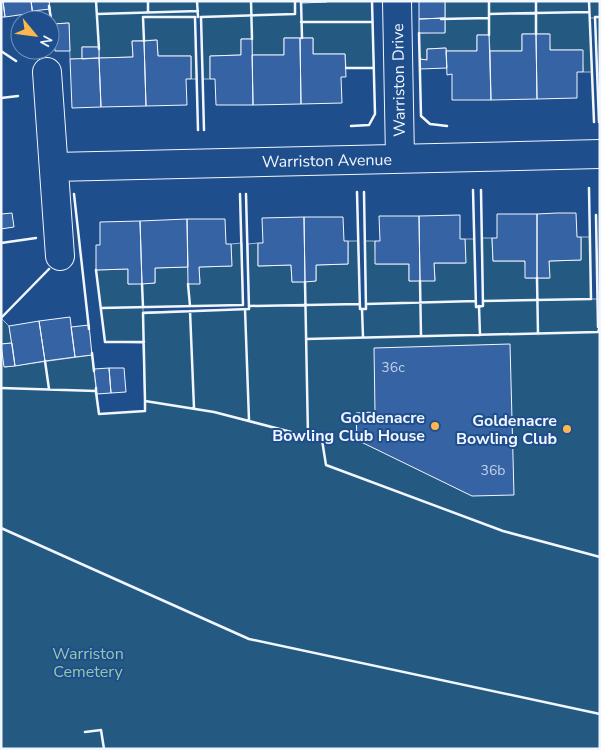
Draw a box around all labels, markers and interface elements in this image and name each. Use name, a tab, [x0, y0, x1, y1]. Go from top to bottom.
north arrow	[10, 10, 60, 60]
street label: Warriston Drive	[387, 23, 411, 137]
text: N	[35, 32, 57, 50]
street label: Warriston Avenue	[262, 149, 392, 173]
house number: 36c	[381, 358, 405, 377]
place label: Goldenacre Bowling Club House	[272, 407, 425, 447]
place label: Goldenacre Bowling Club	[456, 410, 557, 450]
marker: Goldenacre Bowling Club House	[429, 420, 441, 432]
marker: Goldenacre Bowling Club	[561, 423, 573, 435]
house number: 36b	[481, 461, 505, 480]
park label: Warriston Cemetery	[52, 643, 124, 683]

